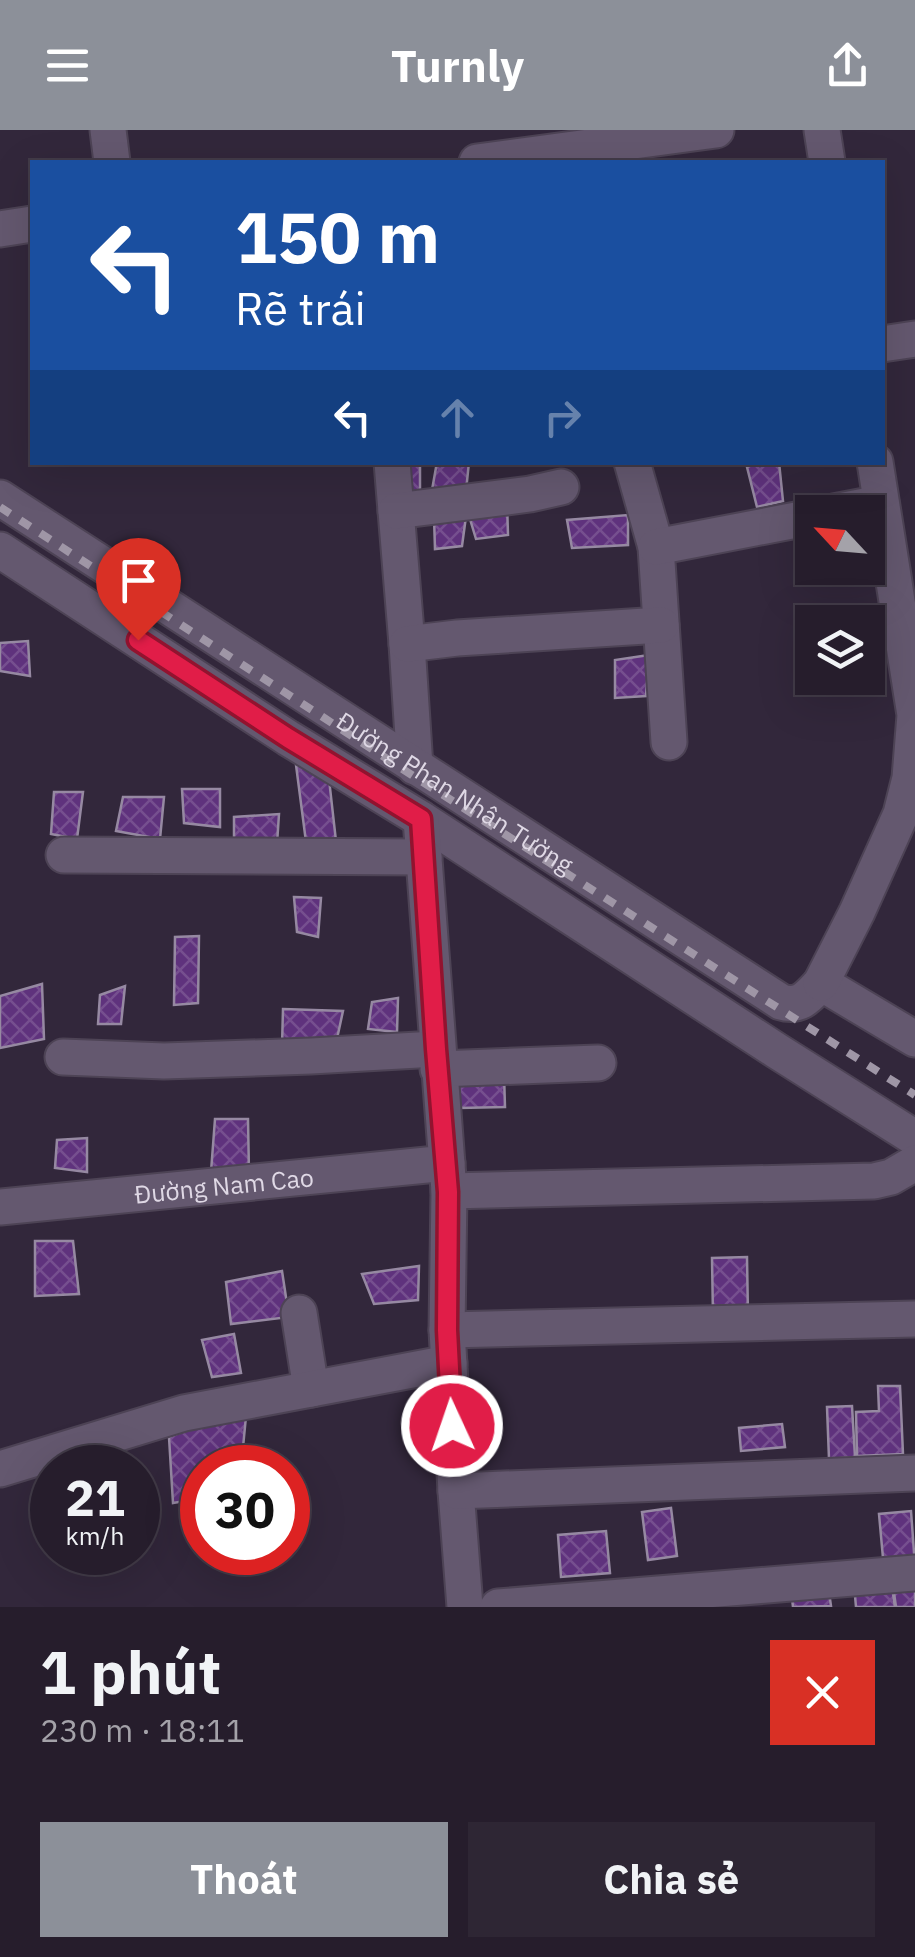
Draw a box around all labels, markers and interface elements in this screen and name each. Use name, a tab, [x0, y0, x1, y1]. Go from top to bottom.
text: Turnly	[391, 36, 524, 94]
icon: menu	[40, 38, 95, 93]
icon: share	[820, 38, 875, 93]
text: 150 m	[235, 191, 440, 282]
icon: left	[70, 200, 200, 330]
text: Rẽ trái	[235, 279, 366, 337]
icon: left	[325, 390, 380, 445]
icon: ahead	[430, 390, 485, 445]
icon: right	[535, 390, 590, 445]
north arrow	[795, 495, 885, 585]
map controls	[795, 495, 885, 695]
pin	[96, 538, 181, 641]
icon: arrive	[111, 553, 166, 608]
button: layers	[795, 605, 885, 695]
street label: Đường Phan Nhân Tường	[331, 703, 580, 880]
street label: Đường Nam Cao	[133, 1160, 315, 1210]
position arrow	[400, 1374, 504, 1478]
speed limit sign: 30	[180, 1445, 310, 1575]
text: 21	[65, 1465, 125, 1530]
text: km/h	[66, 1519, 124, 1552]
text: 1 phút	[40, 1632, 221, 1711]
button: close	[770, 1640, 875, 1745]
text: 230 m · 18:11	[40, 1709, 245, 1751]
button: Thoát	[40, 1822, 448, 1937]
button: Chia sẻ	[468, 1822, 875, 1937]

